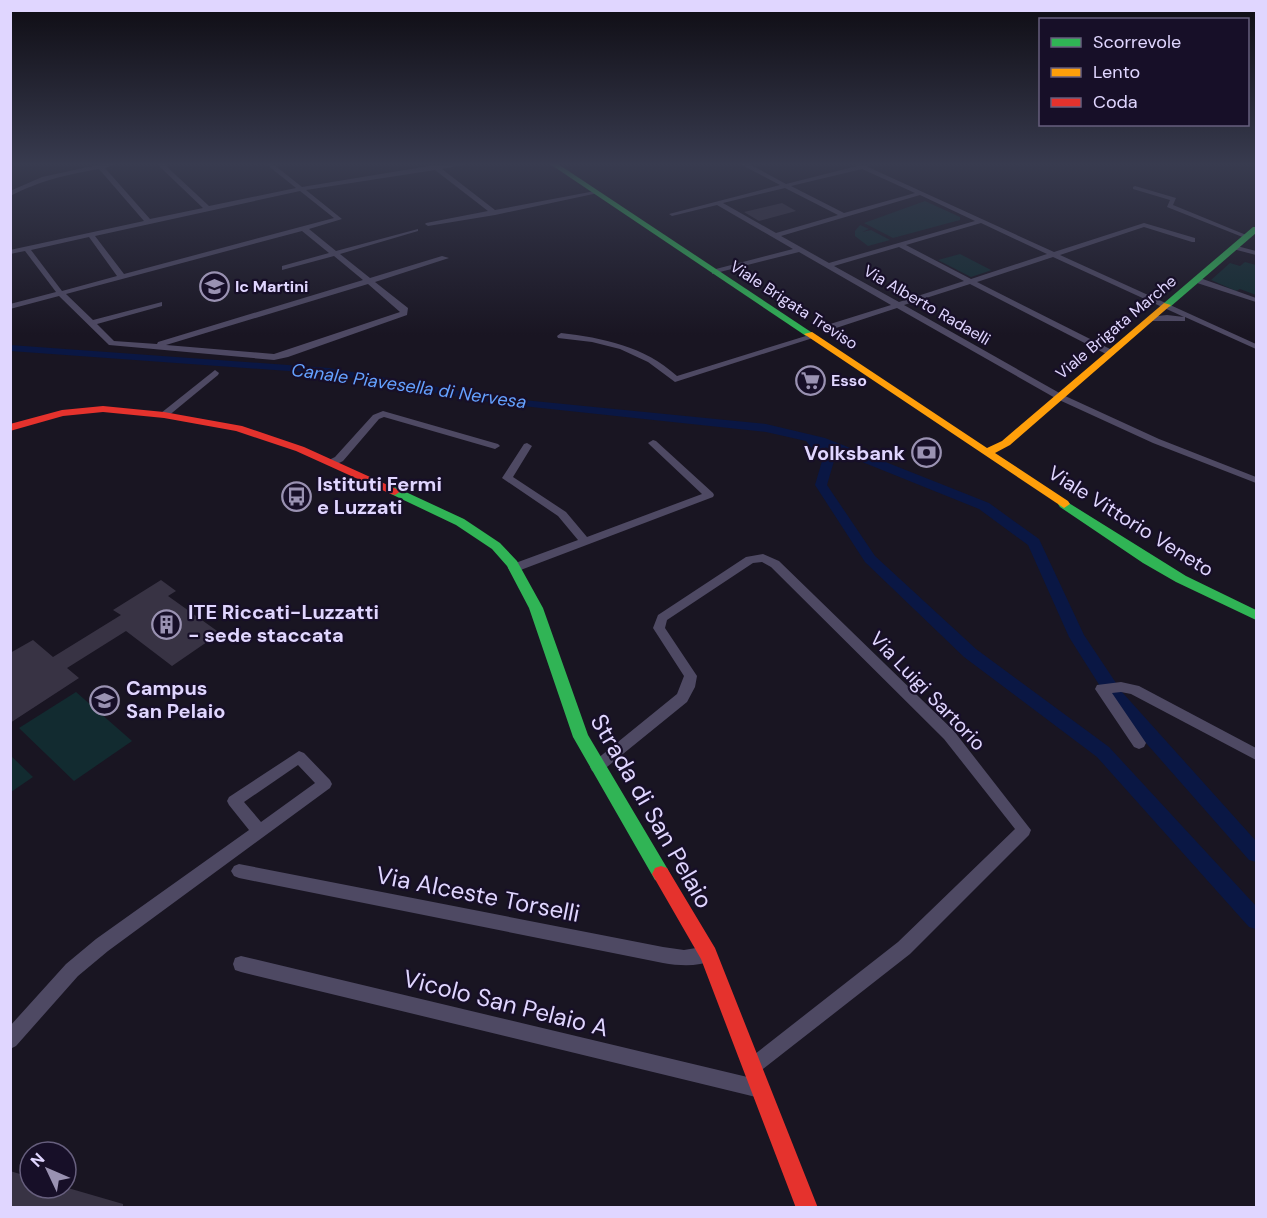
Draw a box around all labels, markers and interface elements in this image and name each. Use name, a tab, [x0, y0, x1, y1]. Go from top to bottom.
legend	[1039, 18, 1249, 126]
text: Scorrevole	[1093, 30, 1181, 54]
text: Lento	[1093, 60, 1140, 84]
text: Coda	[1093, 90, 1138, 114]
street label: Viale Brigata Treviso	[726, 256, 862, 354]
street label: Via Alberto Radaelli	[860, 260, 994, 350]
school or university icon: Ic Martini	[198, 270, 230, 302]
street label: Viale Brigata Marche	[1051, 270, 1181, 384]
place label: Ic Martini	[235, 276, 309, 297]
water label: Canale Piavesella di Nervesa	[290, 358, 528, 414]
supermarket icon: Esso	[794, 364, 826, 396]
place label: Esso	[831, 370, 867, 391]
bank icon: Volksbank	[910, 437, 942, 469]
place label: Volksbank	[804, 440, 905, 466]
street label: Viale Vittorio Veneto	[1043, 460, 1219, 582]
place label: Istituti Fermi e Luzzati	[317, 471, 442, 520]
bus stop icon: Istituti Fermi e Luzzati	[280, 480, 312, 512]
place label: ITE Riccati-Luzzatti - sede staccata	[188, 599, 379, 648]
building icon: ITE Riccati-Luzzatti - sede staccata	[151, 608, 183, 640]
street label: Via Luigi Sartorio	[865, 626, 991, 756]
place label: Campus San Pelaio	[126, 675, 225, 724]
school or university icon: Campus San Pelaio	[89, 684, 121, 716]
street label: Strada di San Pelaio	[584, 708, 720, 914]
street label: Via Alceste Torselli	[373, 859, 583, 929]
street label: Vicolo San Pelaio A	[400, 963, 612, 1044]
north arrow	[18, 1140, 78, 1200]
text: N	[26, 1148, 49, 1171]

